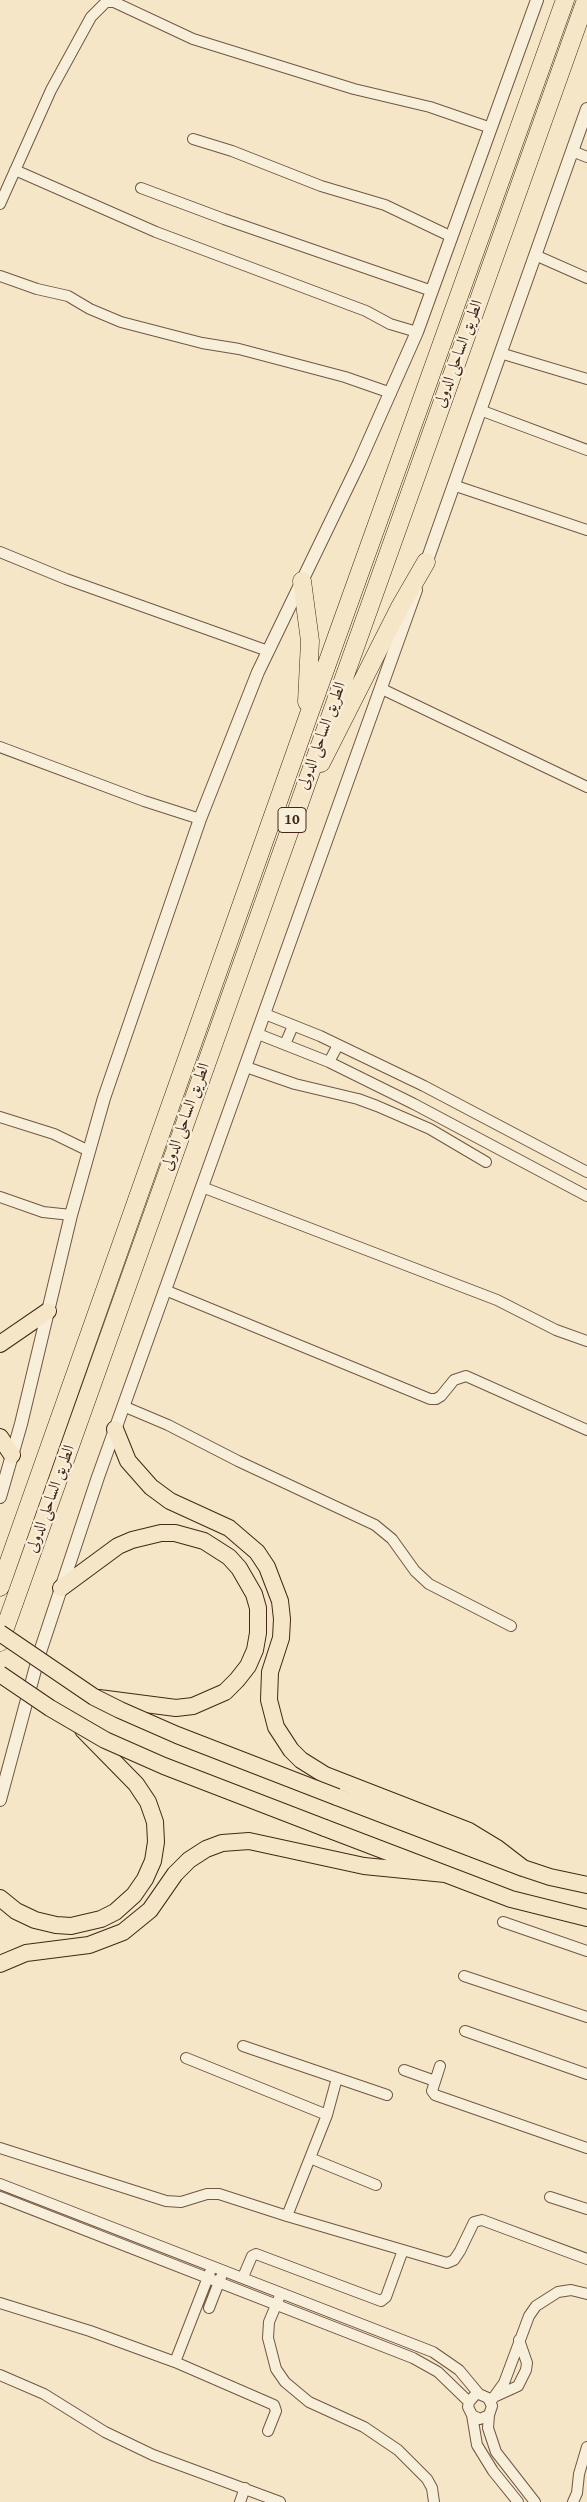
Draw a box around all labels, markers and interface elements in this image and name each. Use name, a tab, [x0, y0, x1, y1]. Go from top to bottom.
street label: الطريق الساحلى الدولى	[431, 298, 487, 410]
street label: الطريق الساحلى الدولى	[294, 680, 350, 792]
road number: 10	[278, 808, 306, 832]
street label: الطريق الساحلى الدولى	[158, 1061, 214, 1173]
street label: الطريق الساحلى الدولى	[23, 1443, 79, 1555]

